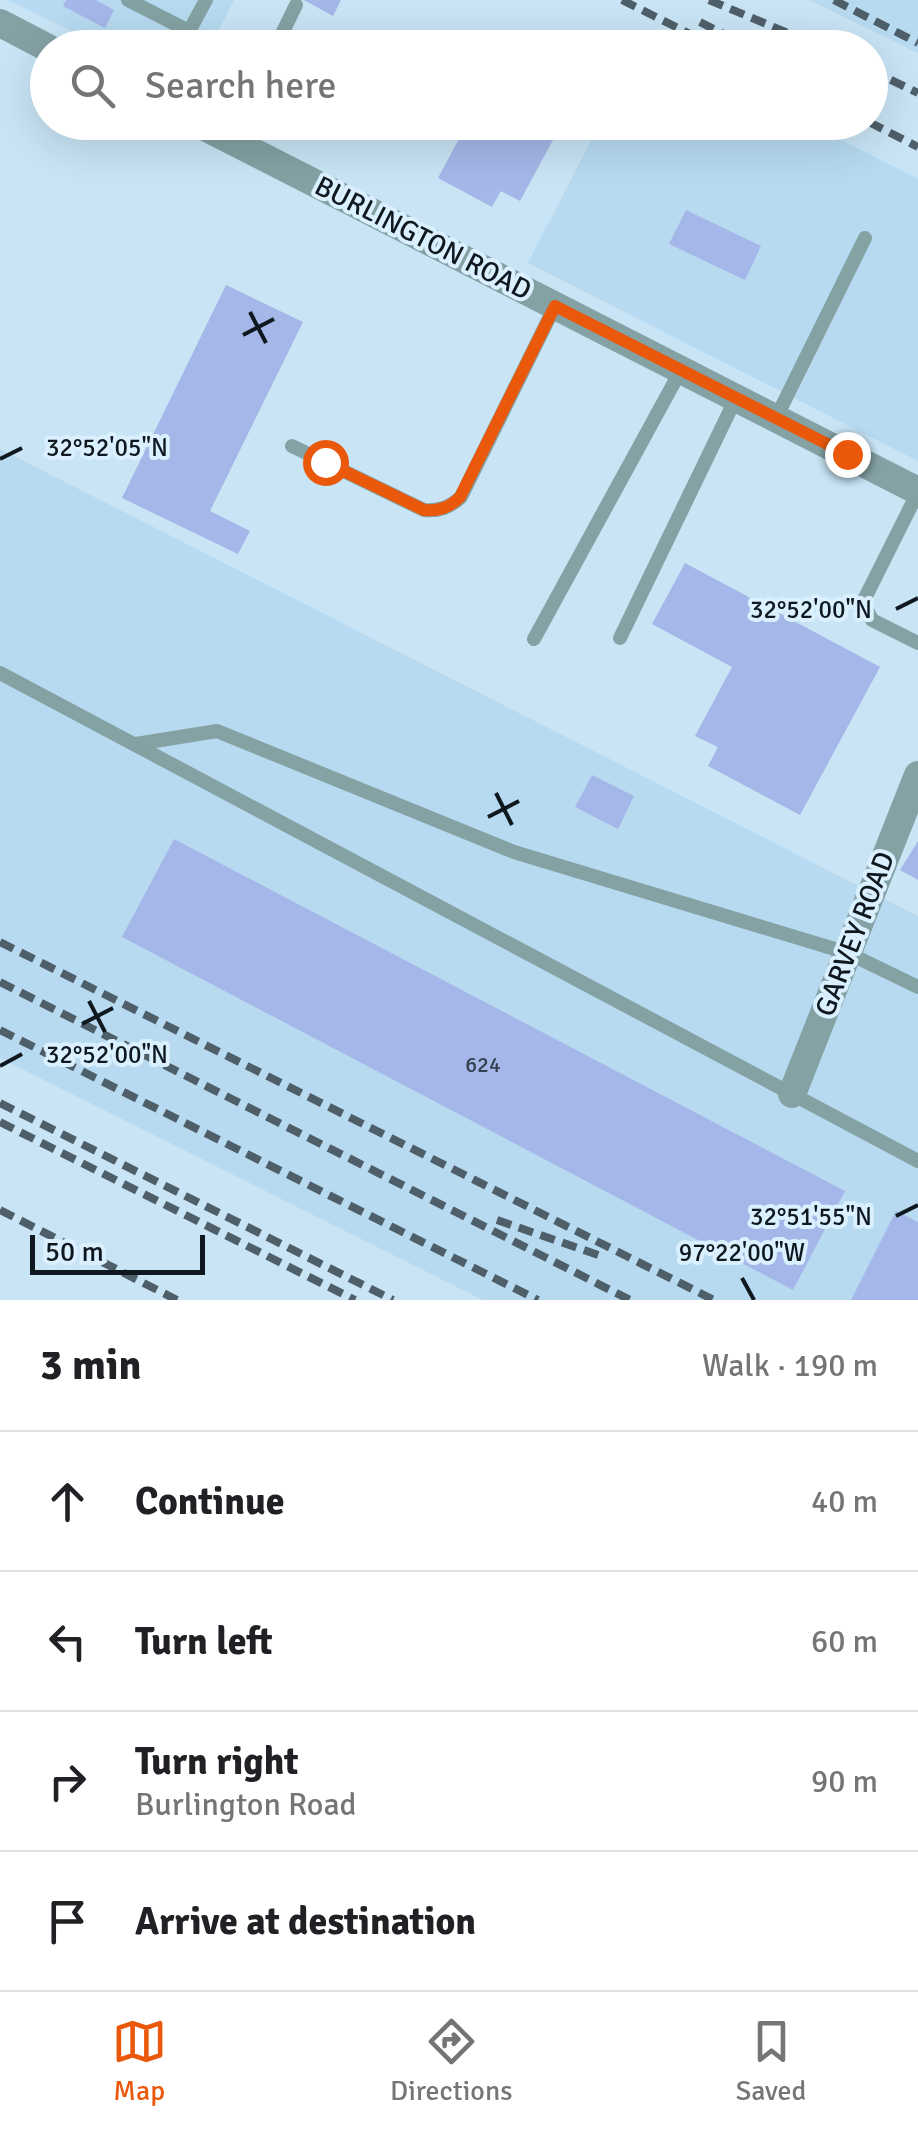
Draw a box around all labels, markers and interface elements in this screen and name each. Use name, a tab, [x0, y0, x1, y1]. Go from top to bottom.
search box	[30, 30, 888, 140]
icon: search	[65, 58, 120, 113]
text: Search here	[145, 62, 337, 109]
street label: BURLINGTON ROAD	[309, 169, 537, 307]
text: 32°52'05"N	[46, 432, 168, 463]
route end	[825, 432, 871, 478]
route start	[303, 440, 349, 486]
text: 32°52'00"N	[750, 594, 872, 625]
street label: GARVEY ROAD	[808, 847, 902, 1021]
text: 32°52'00"N	[46, 1039, 168, 1070]
house number: 624	[465, 1051, 501, 1078]
text: 32°51'55"N	[750, 1201, 872, 1232]
scale bar	[30, 1230, 205, 1274]
text: 50 m	[45, 1235, 104, 1269]
text: 97°22'00"W	[679, 1237, 805, 1268]
text: 3 min	[40, 1340, 141, 1391]
text: Walk · 190 m	[702, 1346, 878, 1385]
icon: ahead	[40, 1474, 95, 1529]
text: Continue	[135, 1478, 285, 1525]
text: 40 m	[811, 1482, 878, 1521]
icon: left	[40, 1614, 95, 1669]
text: Turn left	[135, 1618, 273, 1665]
text: 60 m	[811, 1622, 878, 1661]
text: Turn right	[135, 1738, 299, 1785]
icon: right	[40, 1754, 95, 1809]
text: 90 m	[811, 1762, 878, 1801]
text: Burlington Road	[135, 1785, 356, 1824]
icon: arrive	[40, 1894, 95, 1949]
text: Arrive at destination	[135, 1898, 476, 1945]
tab: Map	[112, 2014, 167, 2108]
tab: Directions	[390, 2014, 512, 2108]
tab: Saved	[736, 2014, 806, 2108]

